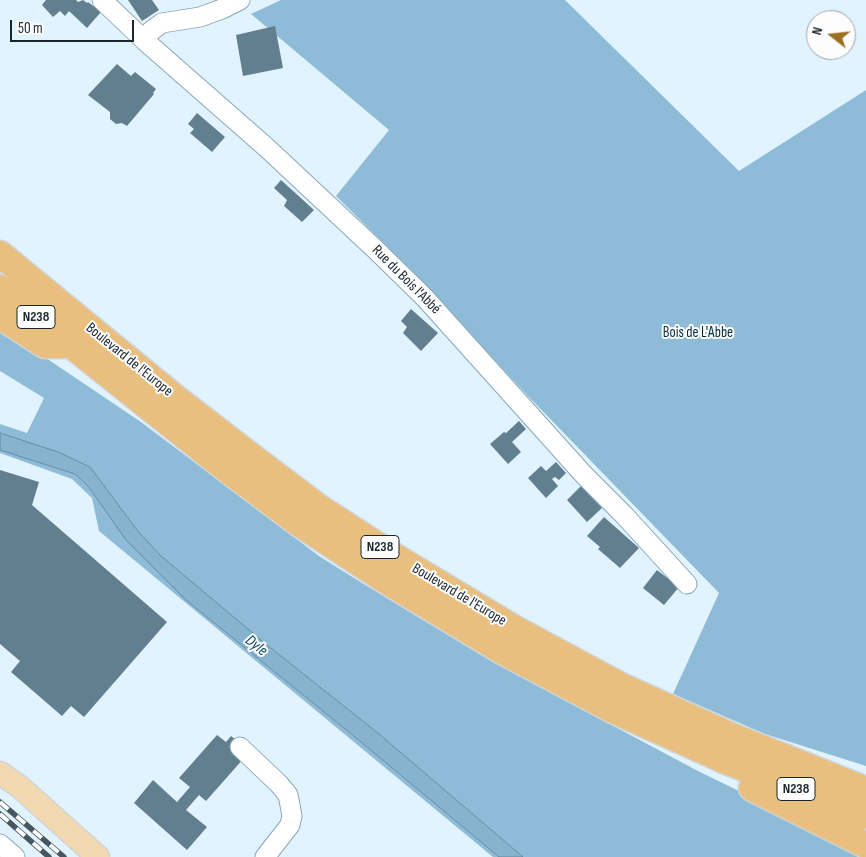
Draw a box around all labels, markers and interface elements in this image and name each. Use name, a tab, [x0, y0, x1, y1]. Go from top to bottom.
scale bar	[12, 10, 136, 42]
north arrow	[806, 10, 856, 60]
text: 50 m	[18, 19, 43, 38]
text: N	[808, 25, 826, 37]
street label: Rue du Bois l'Abbé	[368, 242, 444, 318]
road number: N238	[17, 306, 55, 328]
street label: Boulevard de l'Europe	[82, 319, 176, 401]
park label: Bois de L'Abbe	[663, 324, 733, 342]
road number: N238	[361, 536, 399, 558]
street label: Boulevard de l'Europe	[409, 560, 509, 630]
water label: Dyle	[241, 631, 271, 661]
road number: N238	[777, 778, 815, 801]

